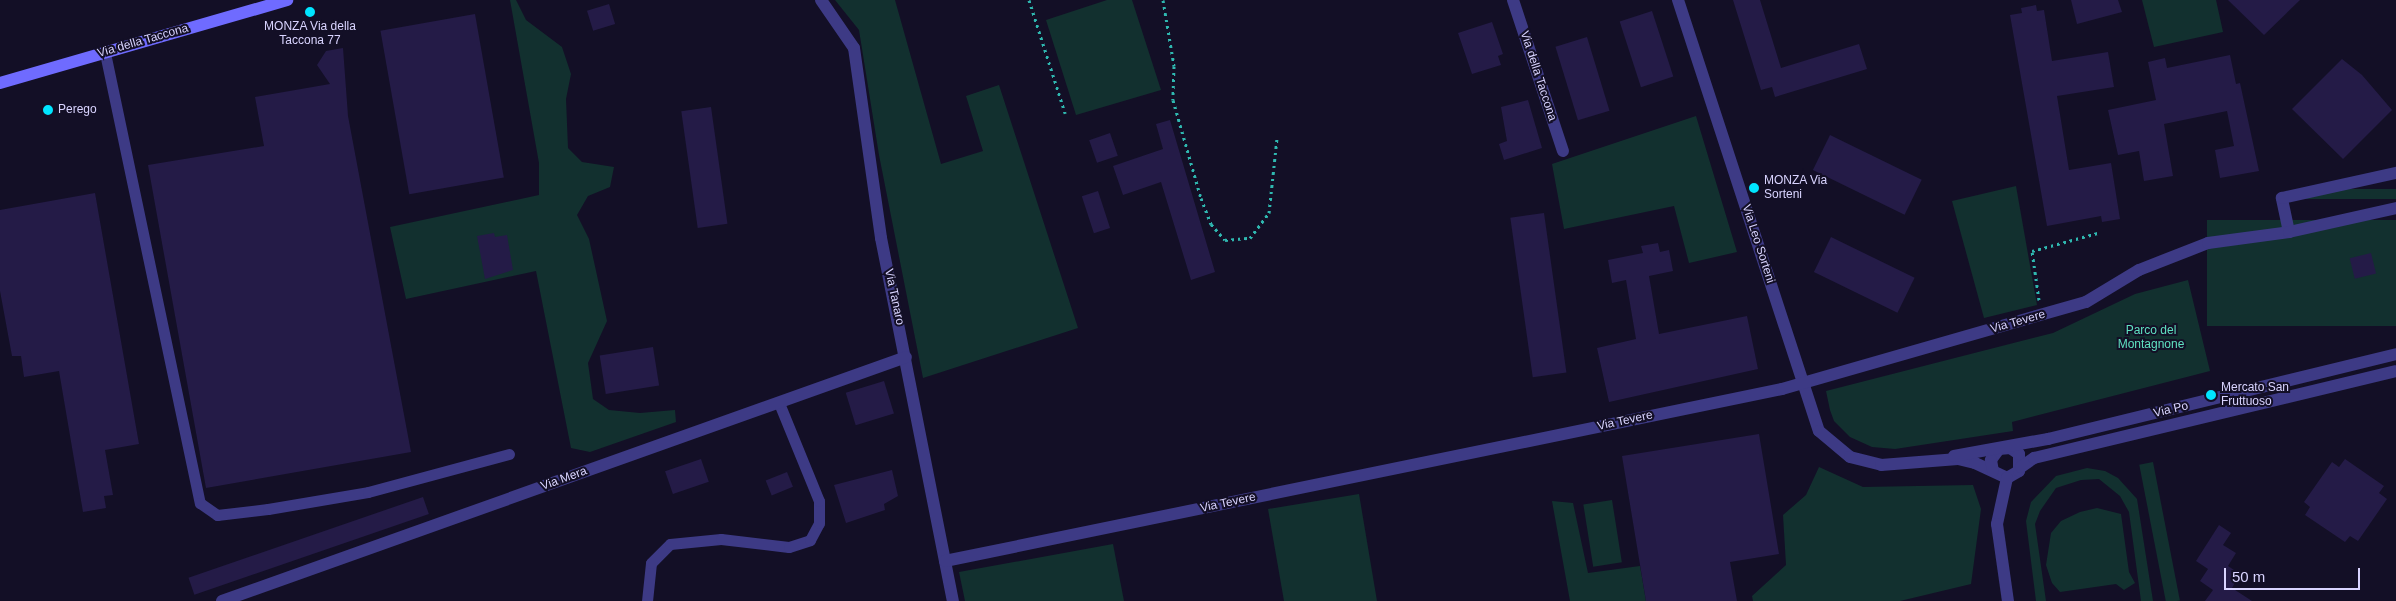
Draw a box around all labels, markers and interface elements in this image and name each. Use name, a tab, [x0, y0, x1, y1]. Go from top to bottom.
marker: MONZA Via della Taccona 77	[304, 6, 316, 18]
place label: MONZA Via della Taccona 77	[264, 20, 356, 48]
street label: Via della Taccona	[96, 21, 190, 61]
street label: Via della Taccona	[1517, 29, 1559, 123]
place label: Perego	[58, 103, 97, 117]
marker: Perego	[42, 104, 54, 116]
place label: MONZA Via Sorteni	[1764, 174, 1828, 202]
marker: MONZA Via Sorteni	[1748, 182, 1760, 194]
street label: Via Leo Sorteni	[1739, 203, 1777, 285]
street label: Via Tanaro	[881, 268, 907, 326]
street label: Via Tevere	[1989, 307, 2047, 337]
park label: Parco del Montagnone	[2118, 324, 2184, 352]
place label: Mercato San Fruttuoso	[2221, 381, 2289, 409]
marker: Mercato San Fruttuoso	[2205, 389, 2217, 401]
street label: Via Po	[2152, 399, 2190, 421]
street label: Via Tevere	[1596, 408, 1654, 434]
street label: Via Mera	[539, 464, 589, 494]
street label: Via Tevere	[1199, 490, 1257, 516]
scale bar	[2226, 558, 2362, 590]
text: 50 m	[2232, 568, 2265, 585]

